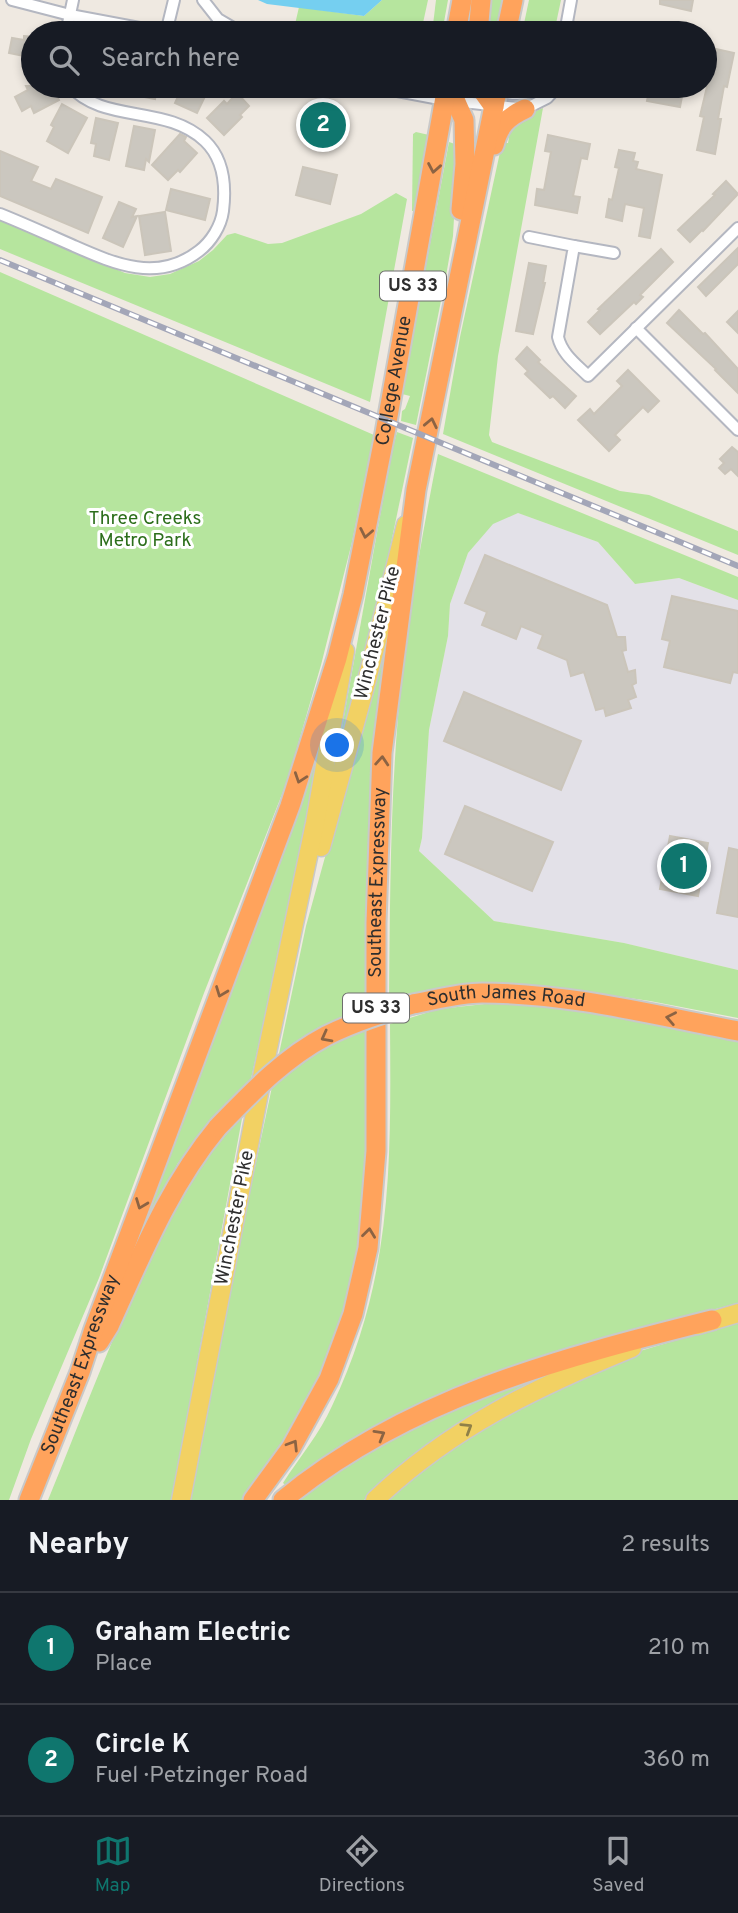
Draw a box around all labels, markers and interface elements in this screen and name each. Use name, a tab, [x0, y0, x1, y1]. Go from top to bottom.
search box	[21, 21, 717, 98]
icon: search	[45, 41, 83, 79]
text: Search here	[101, 43, 240, 76]
pin: 2	[300, 99, 346, 151]
one-way arrow	[427, 162, 442, 174]
road number: US 33	[380, 272, 446, 300]
street label: College Avenue	[371, 314, 418, 448]
one-way arrow	[423, 417, 437, 429]
park label: Three Creeks Metro Park	[89, 507, 201, 553]
one-way arrow	[359, 527, 374, 539]
street label: Winchester Pike	[350, 564, 406, 702]
your location	[320, 728, 354, 762]
one-way arrow	[374, 755, 389, 766]
one-way arrow	[294, 772, 308, 784]
street label: Southeast Expressway	[364, 787, 393, 978]
pin: 1	[661, 840, 707, 892]
street label: South James Road	[425, 981, 587, 1014]
one-way arrow	[215, 985, 229, 997]
road number: US 33	[343, 993, 409, 1023]
one-way arrow	[665, 1011, 677, 1026]
one-way arrow	[321, 1029, 334, 1042]
street label: Winchester Pike	[210, 1149, 260, 1287]
one-way arrow	[135, 1198, 149, 1210]
one-way arrow	[362, 1227, 377, 1238]
street label: Southeast Expressway	[36, 1271, 125, 1458]
one-way arrow	[459, 1423, 472, 1436]
one-way arrow	[373, 1430, 385, 1443]
one-way arrow	[285, 1439, 298, 1452]
text: Nearby	[28, 1527, 129, 1564]
text: 2 results	[621, 1531, 710, 1560]
text: Graham Electric	[95, 1617, 291, 1650]
text: 1	[46, 1634, 56, 1663]
text: 210 m	[648, 1634, 710, 1663]
text: Place	[95, 1650, 152, 1679]
text: Circle K	[95, 1729, 190, 1762]
text: 2	[44, 1746, 58, 1775]
text: 360 m	[643, 1746, 710, 1775]
text: Fuel · Petzinger Road	[95, 1762, 308, 1791]
tab: Map	[94, 1832, 132, 1898]
tab: Directions	[319, 1832, 405, 1898]
tab: Saved	[592, 1832, 644, 1898]

